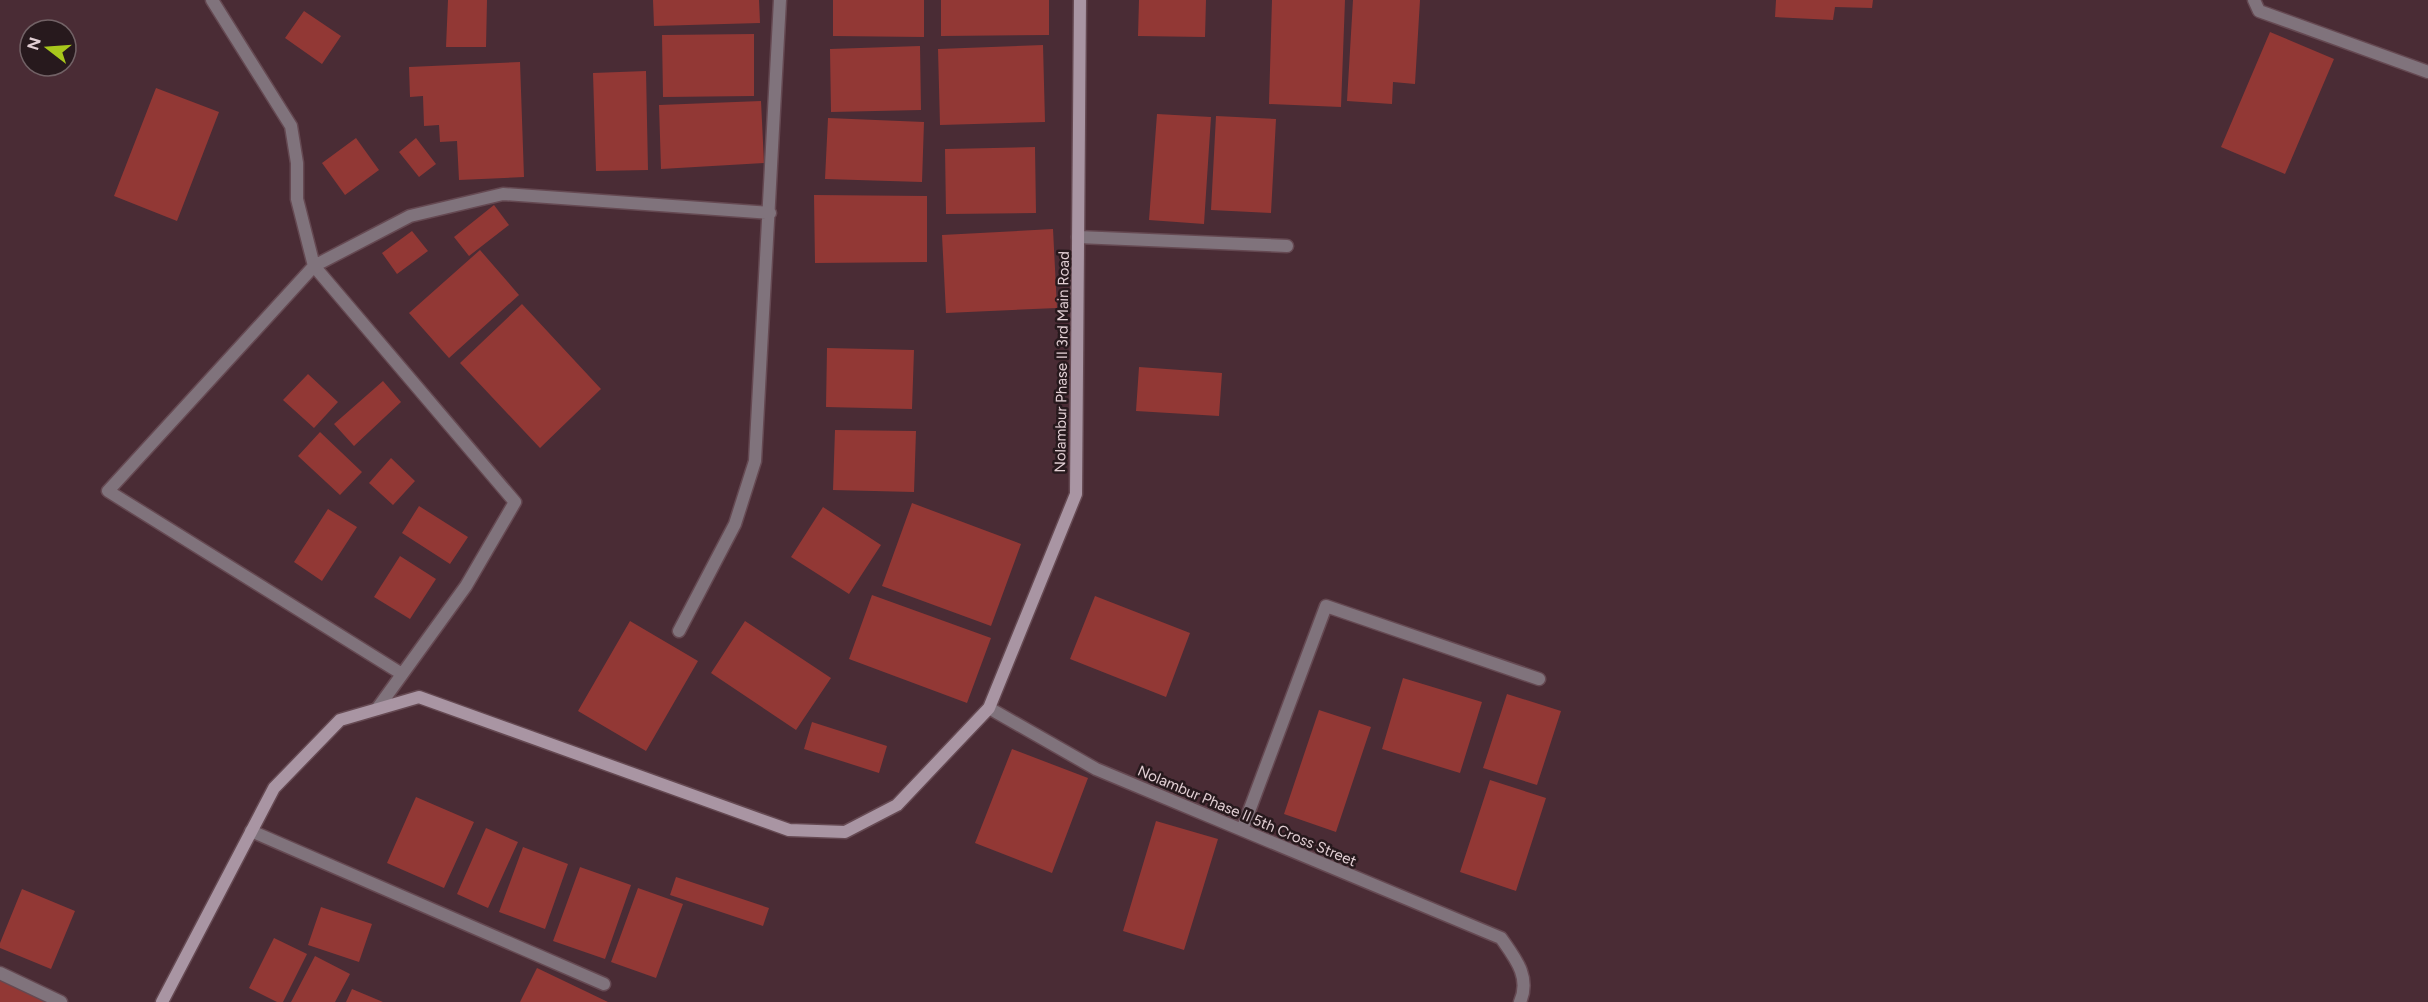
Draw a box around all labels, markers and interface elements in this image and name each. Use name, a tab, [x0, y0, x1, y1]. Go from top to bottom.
north arrow	[18, 18, 78, 78]
text: N	[23, 35, 45, 52]
street label: Nolambur Phase II 3rd Main Road	[1051, 251, 1073, 473]
street label: Nolambur Phase II 5th Cross Street	[1135, 762, 1359, 871]

